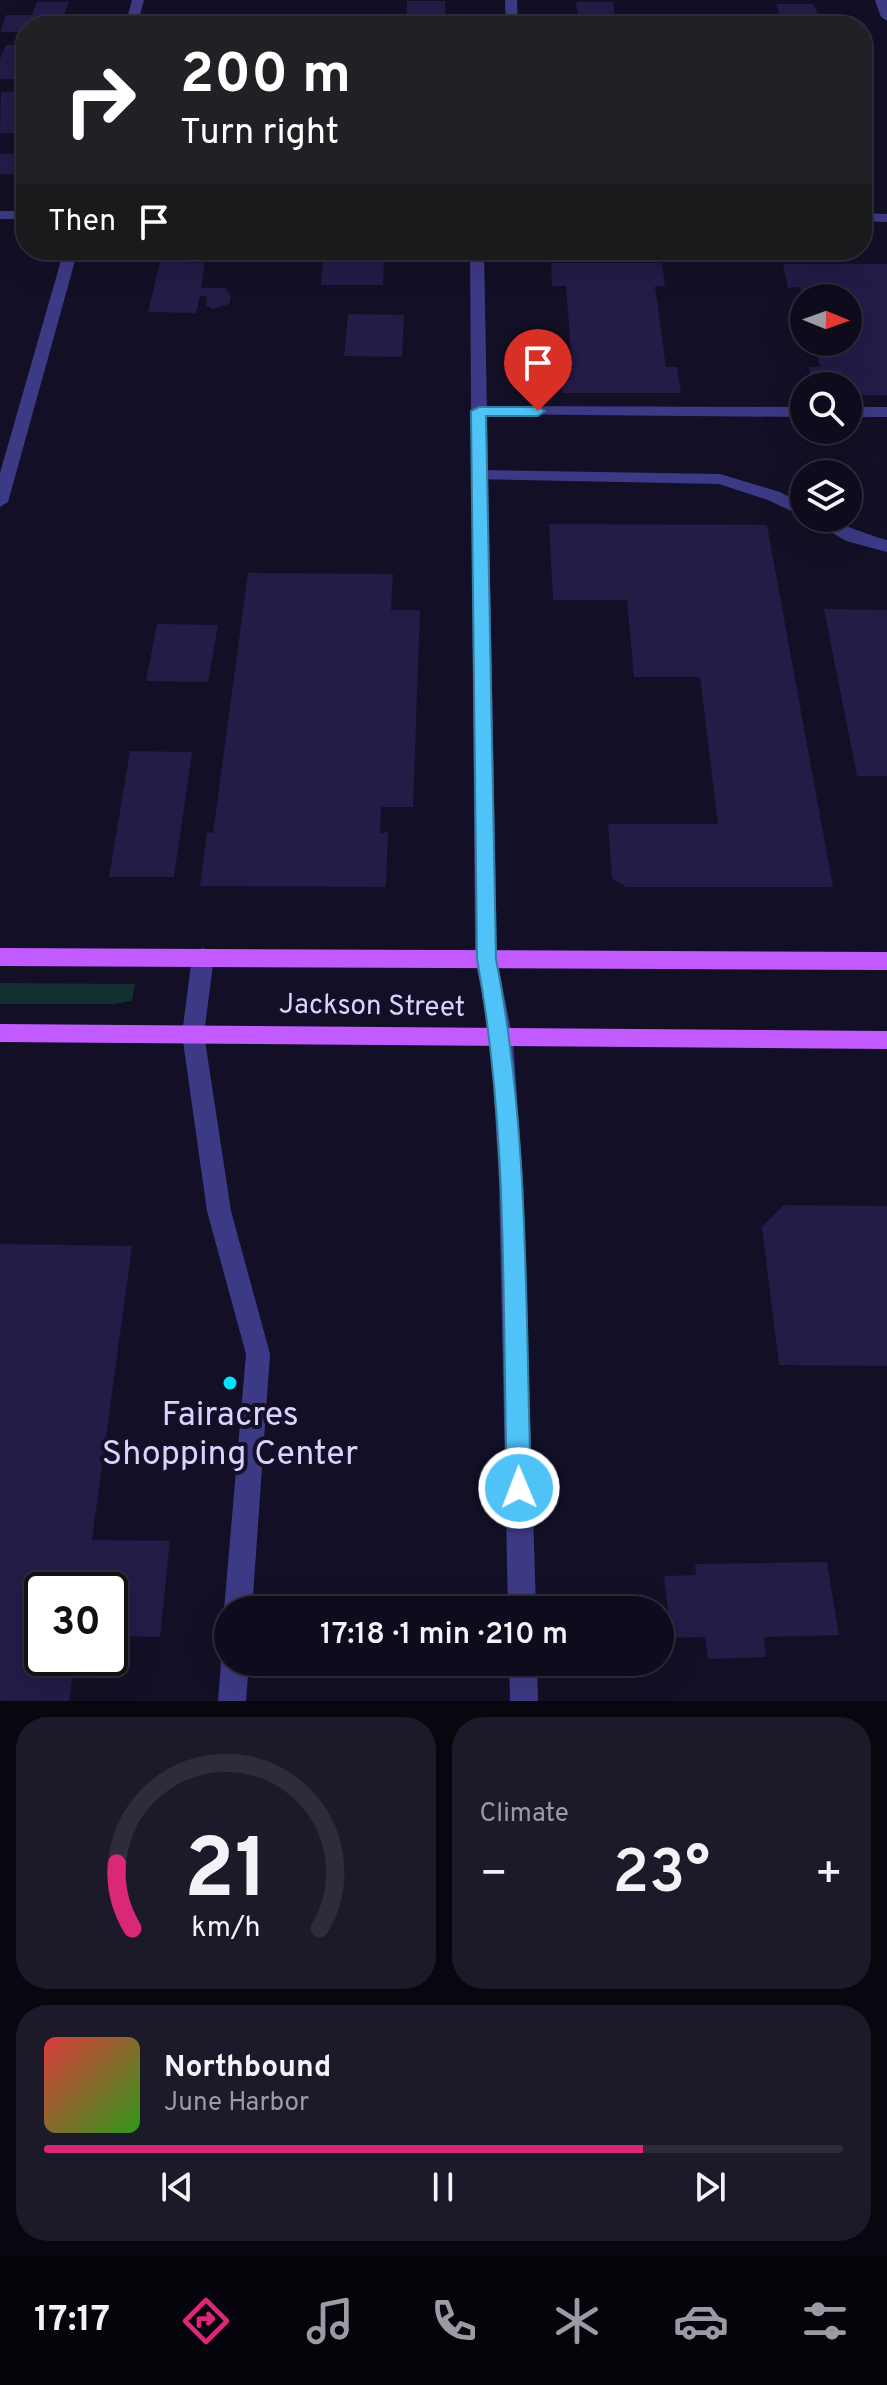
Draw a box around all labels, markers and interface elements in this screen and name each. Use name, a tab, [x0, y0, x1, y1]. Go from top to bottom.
text: 200 m	[180, 42, 351, 112]
icon: right	[48, 48, 152, 152]
text: Turn right	[180, 111, 339, 157]
icon: arrive	[132, 200, 176, 244]
text: Then	[48, 204, 116, 241]
north arrow	[790, 284, 862, 356]
map controls	[790, 284, 862, 532]
pin	[504, 329, 572, 411]
icon: arrive	[516, 341, 560, 385]
button: search	[790, 372, 862, 444]
button: layers	[790, 460, 862, 532]
street label: Jackson Street	[278, 987, 466, 1027]
marker: Fairacres Shopping Center	[221, 1374, 239, 1392]
place label: Fairacres Shopping Center	[102, 1395, 358, 1477]
position arrow	[477, 1446, 561, 1530]
speed limit sign: 30	[24, 1572, 128, 1676]
text: 17:18 · 1 min · 210 m	[320, 1617, 568, 1654]
text: Climate	[480, 1798, 569, 1831]
text: 21	[184, 1822, 268, 1927]
text: 23°	[612, 1838, 710, 1914]
text: −	[480, 1848, 508, 1904]
text: +	[815, 1848, 843, 1904]
text: km/h	[191, 1911, 260, 1947]
text: Northbound	[164, 2050, 331, 2087]
text: June Harbor	[164, 2087, 309, 2120]
icon: previous	[155, 2165, 199, 2209]
icon: pause	[421, 2165, 465, 2209]
icon: next	[688, 2165, 732, 2209]
icon: directions	[178, 2293, 234, 2349]
icon: music	[302, 2293, 358, 2349]
icon: phone	[426, 2293, 482, 2349]
icon: climate	[549, 2293, 605, 2349]
icon: car	[673, 2293, 729, 2349]
icon: filters	[797, 2293, 853, 2349]
text: 17:17	[34, 2298, 110, 2344]

